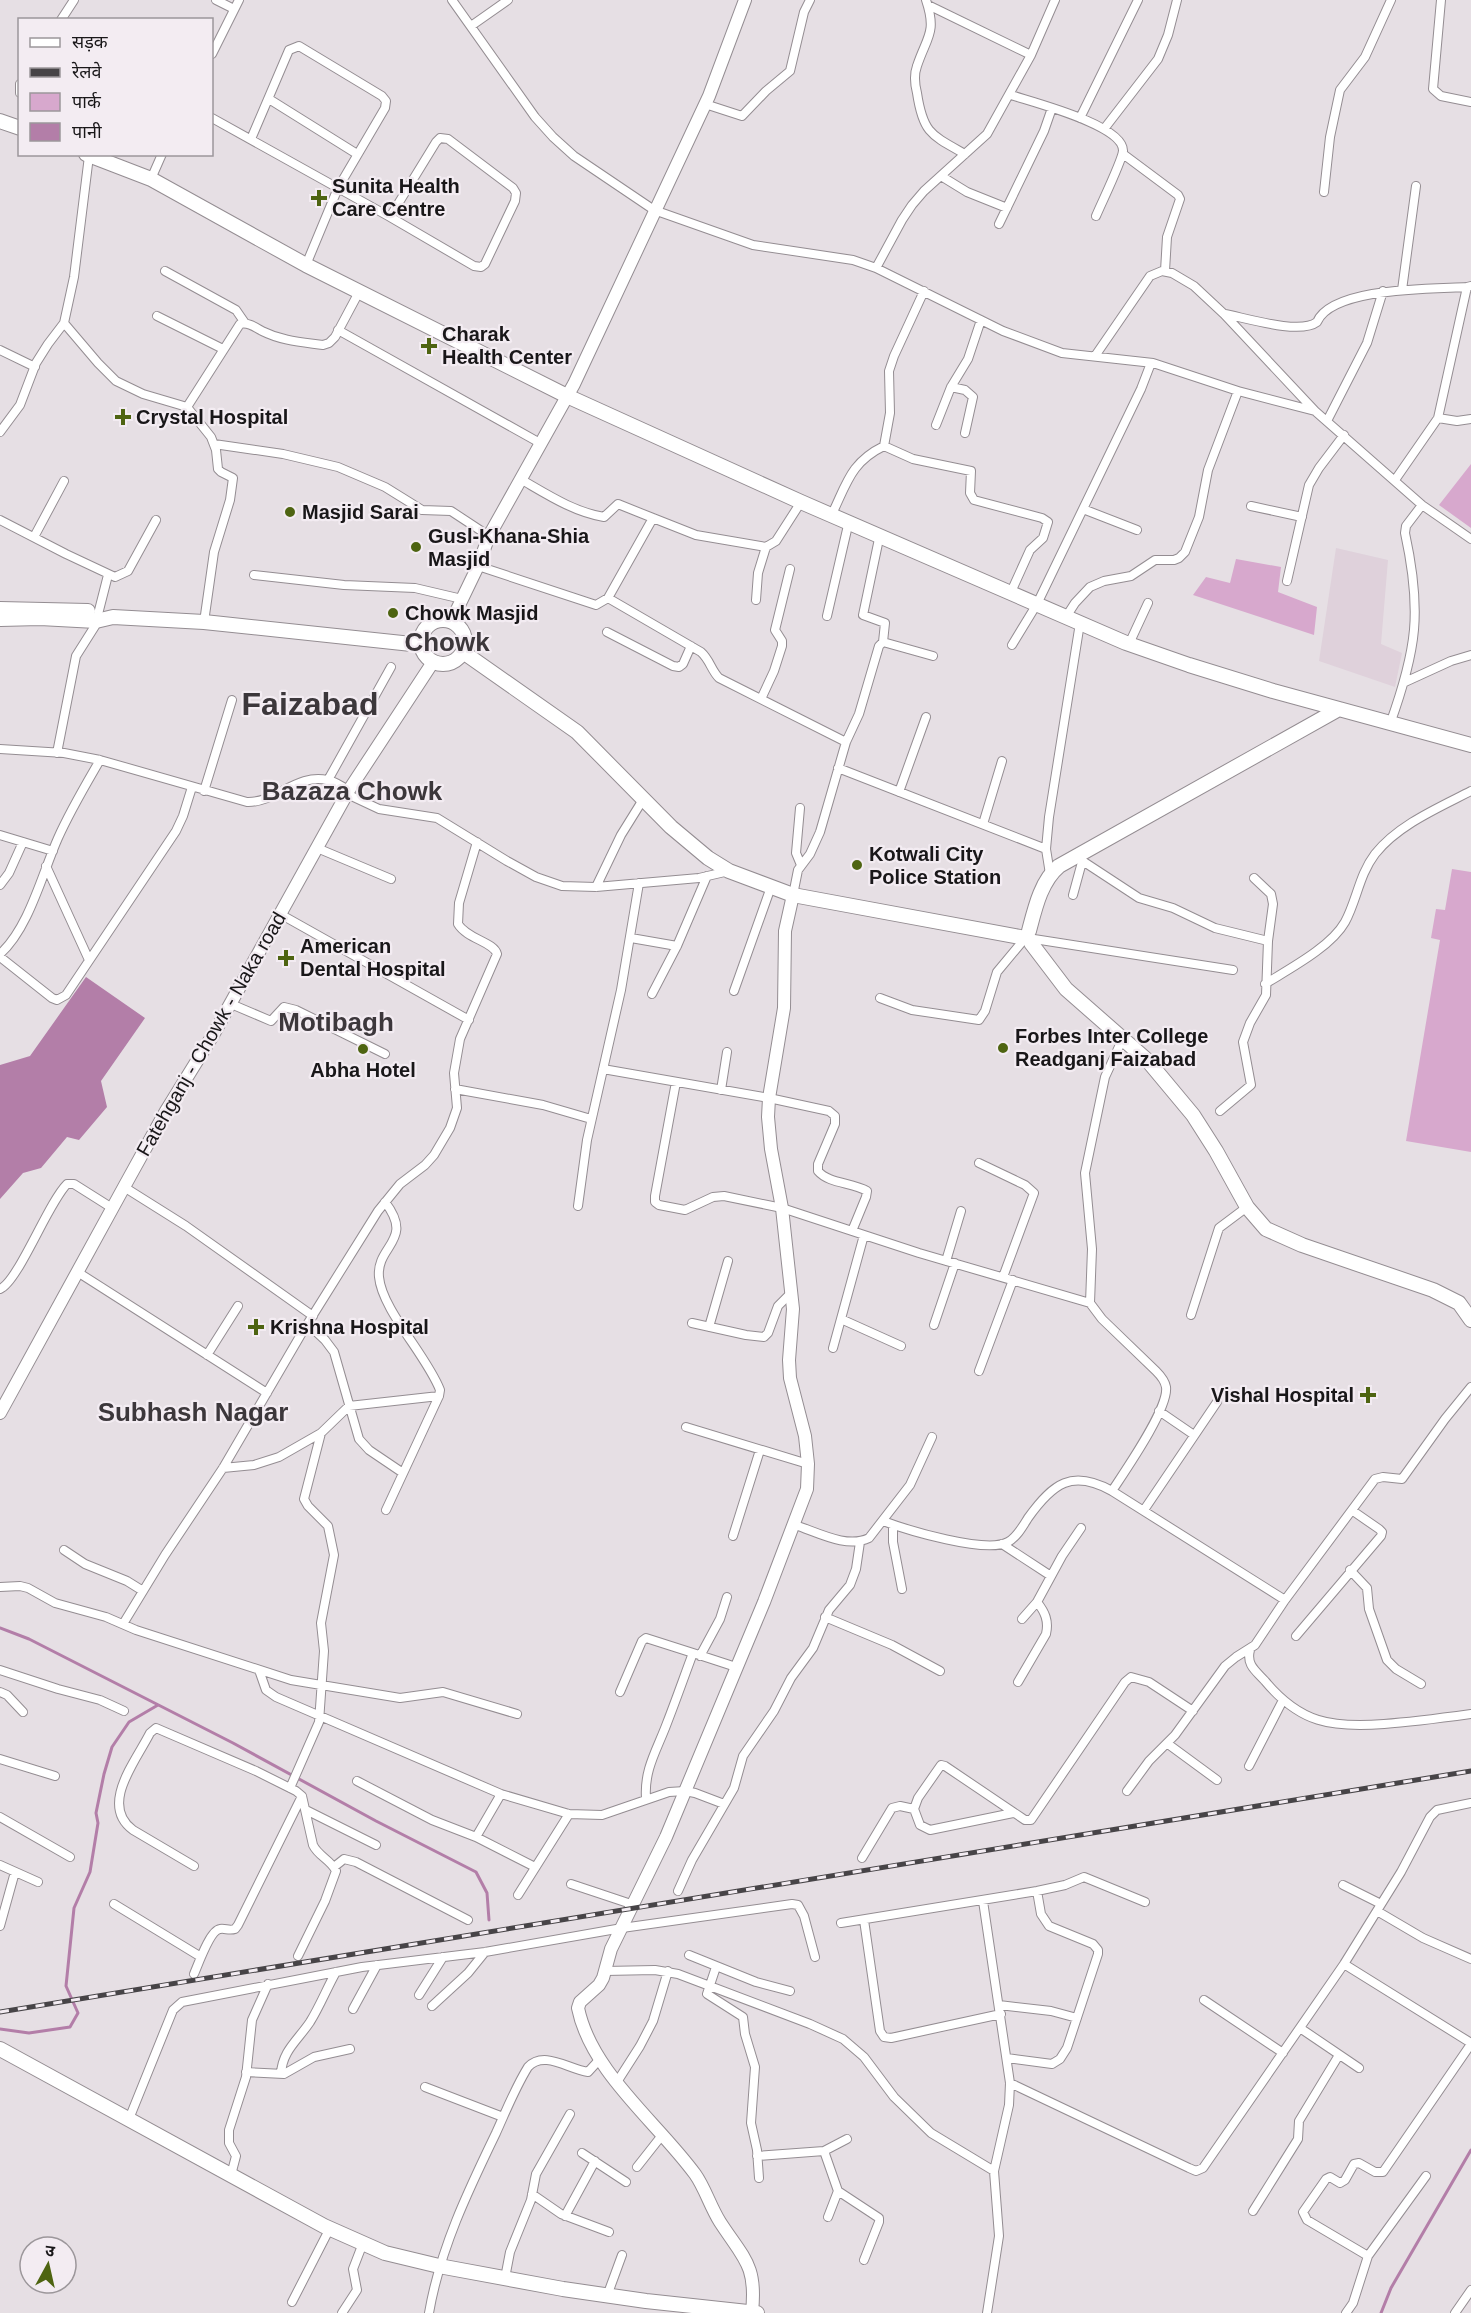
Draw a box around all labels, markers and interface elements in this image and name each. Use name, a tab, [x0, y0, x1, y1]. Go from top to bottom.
legend	[18, 18, 213, 156]
text: सड़क	[72, 32, 109, 52]
text: रेलवे	[71, 61, 103, 82]
text: पार्क	[72, 91, 102, 112]
text: पानी	[72, 122, 102, 142]
place label: Sunita Health Care Centre	[332, 175, 460, 220]
marker: Sunita Health Care Centre	[310, 189, 328, 207]
place label: Charak Health Center	[442, 323, 572, 368]
marker: Charak Health Center	[420, 337, 438, 355]
place label: Crystal Hospital	[136, 406, 288, 428]
marker: Crystal Hospital	[114, 408, 132, 426]
place label: Masjid Sarai	[302, 501, 419, 523]
marker: Masjid Sarai	[283, 505, 297, 519]
place label: Gusl-Khana-Shia Masjid	[428, 525, 590, 570]
marker: Gusl-Khana-Shia Masjid	[409, 540, 423, 554]
place label: Chowk Masjid	[405, 602, 538, 624]
marker: Chowk Masjid	[386, 606, 400, 620]
district label: Chowk	[404, 627, 490, 657]
district label: Faizabad	[242, 686, 378, 722]
district label: Bazaza Chowk	[262, 776, 443, 806]
place label: Kotwali City Police Station	[869, 843, 1001, 888]
marker: Kotwali City Police Station	[850, 858, 864, 872]
street label: Fatehganj - Chowk - Naka road	[132, 908, 290, 1160]
place label: American Dental Hospital	[300, 935, 446, 980]
marker: American Dental Hospital	[277, 949, 295, 967]
district label: Motibagh	[278, 1007, 394, 1037]
place label: Forbes Inter College Readganj Faizabad	[1015, 1025, 1208, 1070]
marker: Forbes Inter College Readganj Faizabad	[996, 1041, 1010, 1055]
marker: Abha Hotel	[356, 1042, 370, 1056]
place label: Abha Hotel	[310, 1059, 416, 1081]
place label: Krishna Hospital	[270, 1316, 429, 1338]
marker: Krishna Hospital	[247, 1318, 265, 1336]
place label: Vishal Hospital	[1211, 1384, 1354, 1406]
marker: Vishal Hospital	[1359, 1386, 1377, 1404]
district label: Subhash Nagar	[98, 1397, 288, 1427]
north arrow	[18, 2235, 78, 2295]
text: उ	[44, 2242, 56, 2260]

